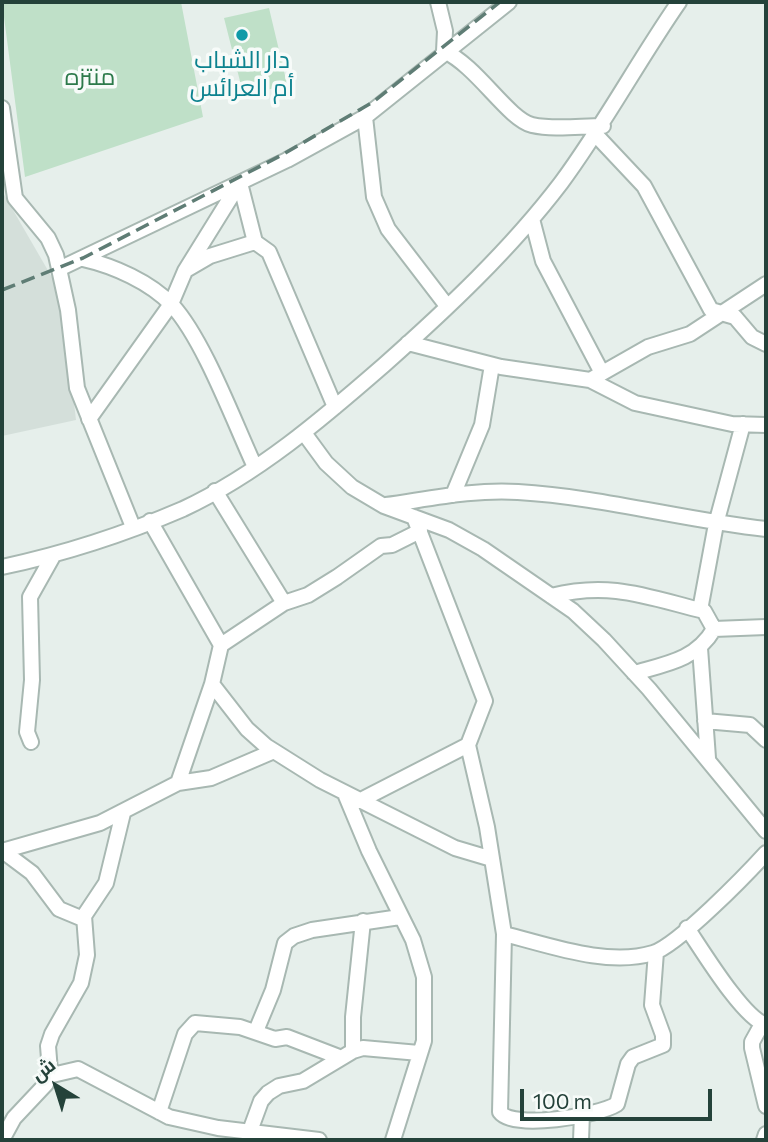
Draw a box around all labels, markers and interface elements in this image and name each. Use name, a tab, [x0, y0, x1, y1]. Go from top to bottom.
marker: دار الشباب أم العرائس	[234, 27, 250, 43]
place label: دار الشباب أم العرائس	[190, 46, 294, 102]
park label: منتزه	[65, 63, 115, 91]
north arrow	[21, 1051, 91, 1121]
text: ش	[26, 1052, 59, 1086]
scale bar	[523, 1076, 716, 1120]
text: 100 m	[533, 1088, 592, 1113]

